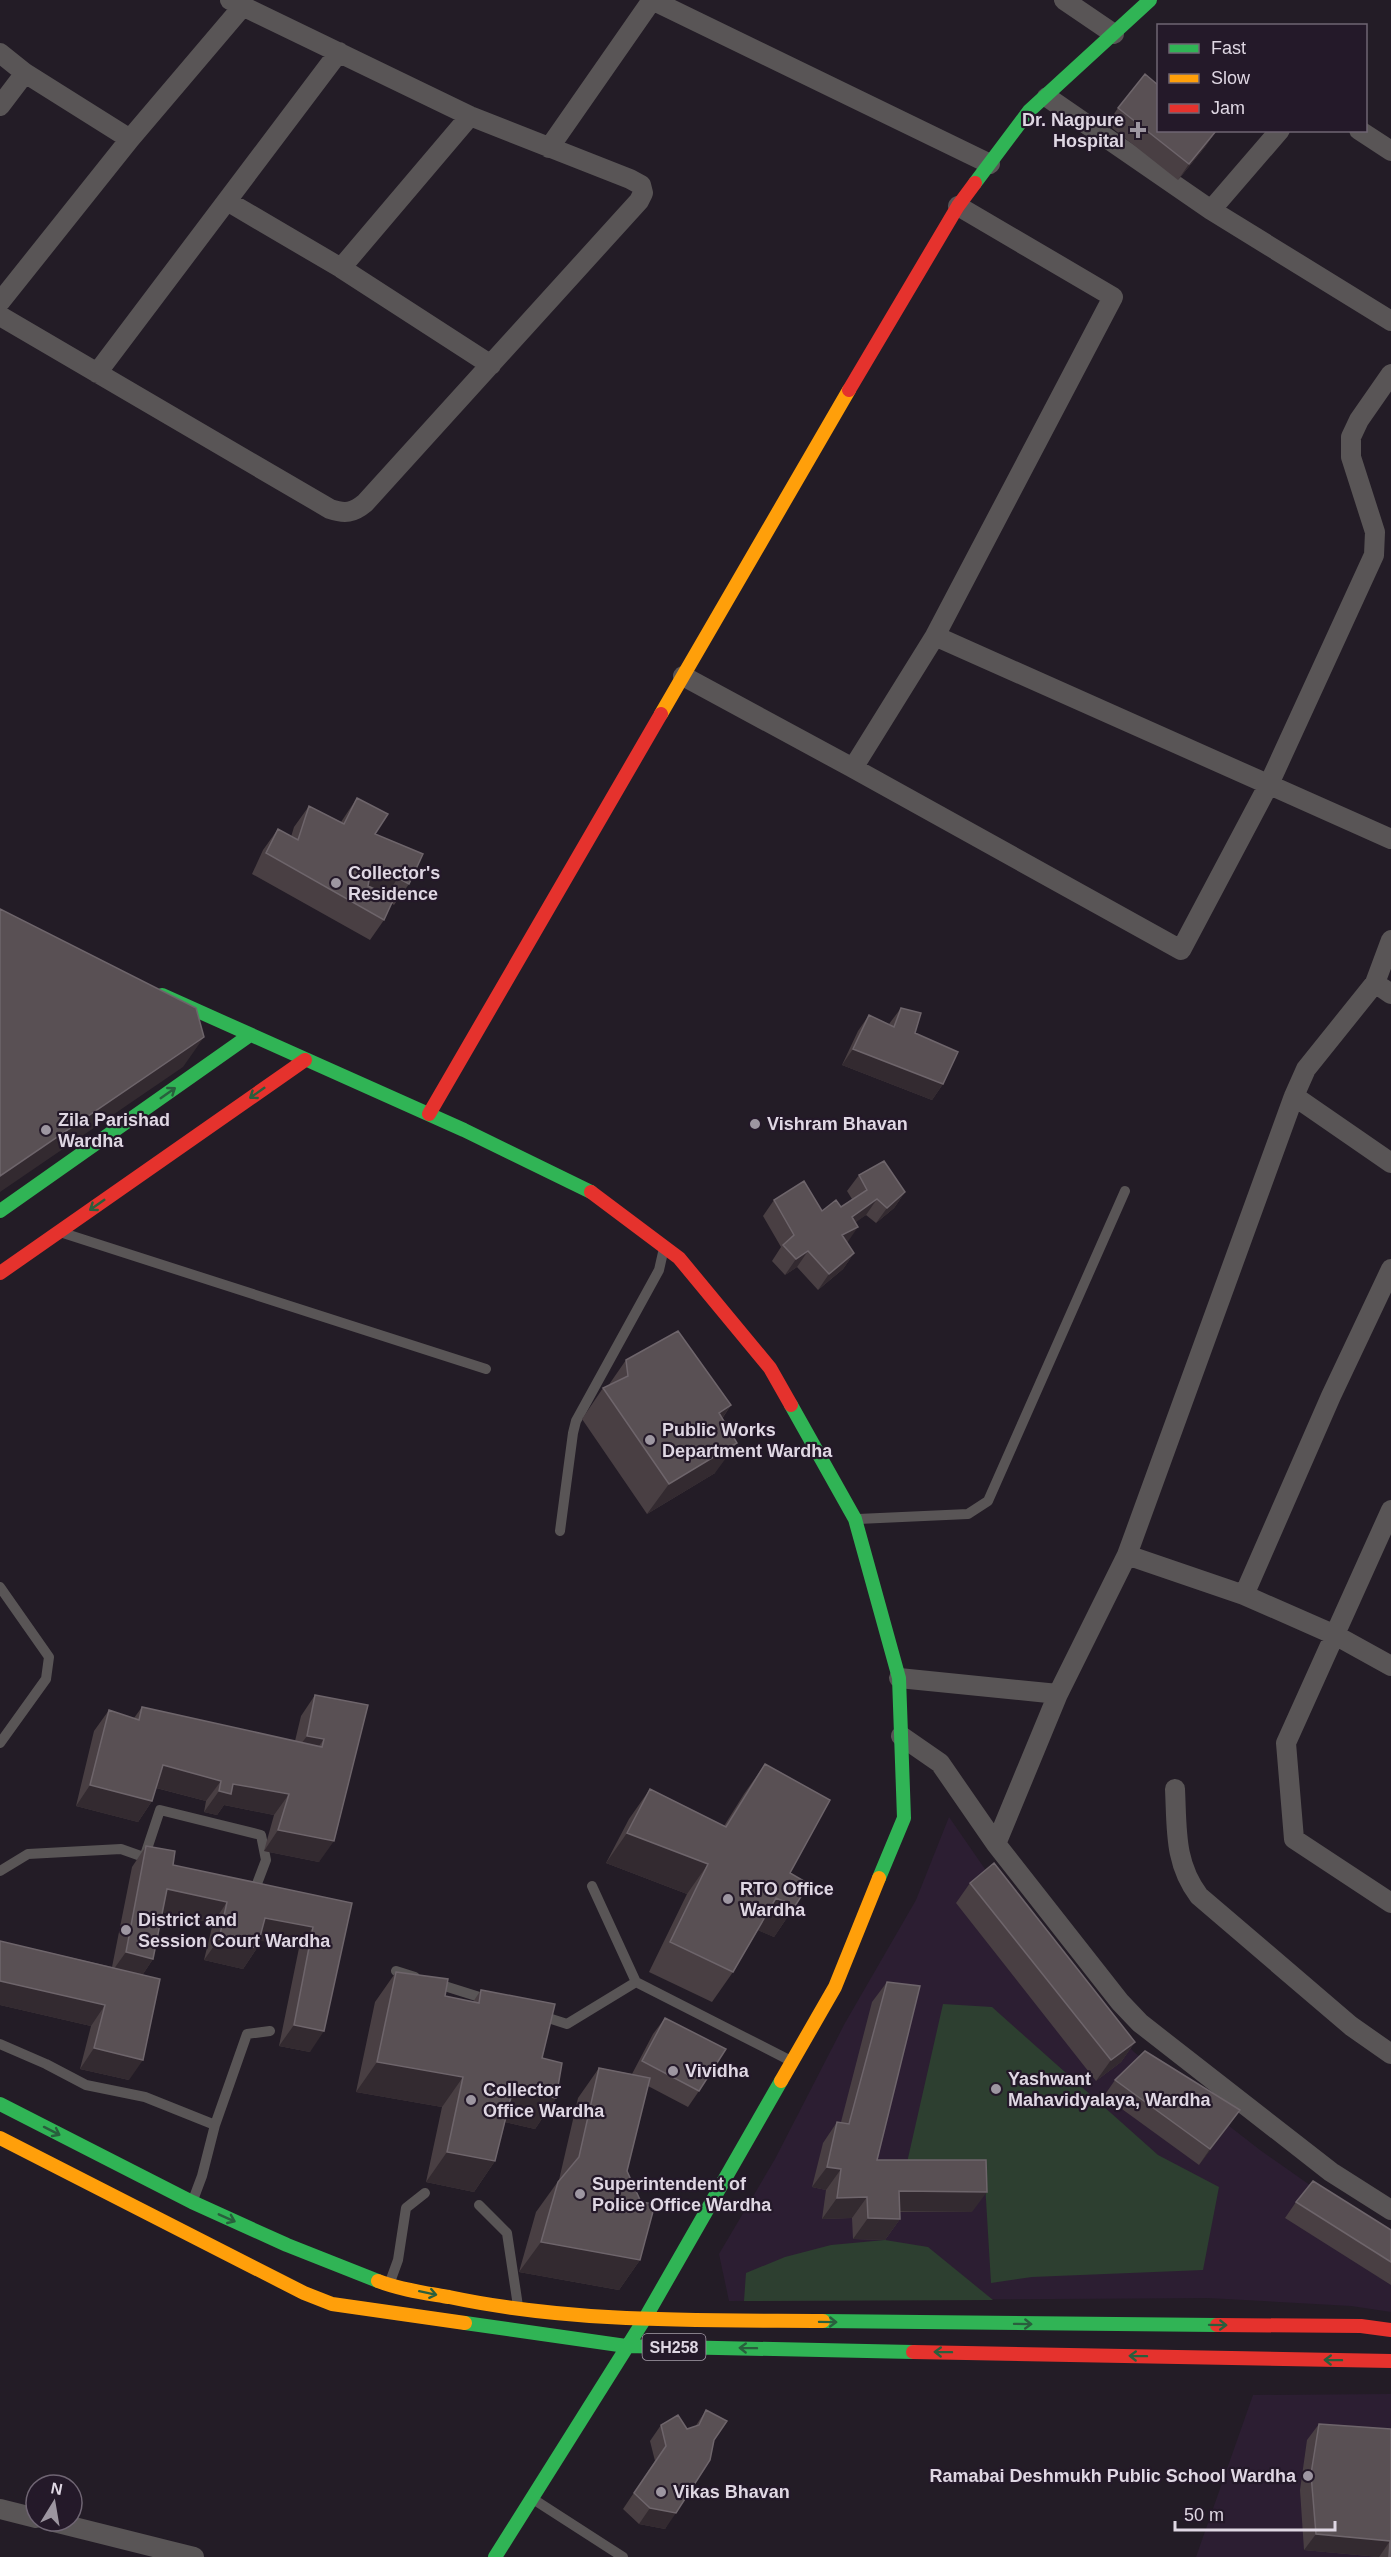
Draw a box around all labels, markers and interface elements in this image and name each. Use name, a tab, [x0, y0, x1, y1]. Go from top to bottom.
legend	[1157, 24, 1367, 132]
text: Fast	[1211, 38, 1246, 58]
text: Slow	[1211, 68, 1251, 88]
text: Jam	[1211, 98, 1245, 118]
place label: Dr. Nagpure Hospital	[1022, 110, 1124, 151]
marker: Dr. Nagpure Hospital	[1129, 121, 1147, 139]
place label: Collector's Residence	[348, 863, 440, 904]
marker: Collector's Residence	[329, 876, 343, 890]
one-way arrow	[160, 1087, 176, 1099]
one-way arrow	[249, 1087, 266, 1099]
place label: Zila Parishad Wardha	[58, 1110, 170, 1151]
place label: Vishram Bhavan	[767, 1114, 908, 1134]
marker: Vishram Bhavan	[748, 1117, 762, 1131]
marker: Zila Parishad Wardha	[39, 1123, 53, 1137]
one-way arrow	[90, 1199, 106, 1211]
place label: Public Works Department Wardha	[662, 1420, 833, 1461]
marker: Public Works Department Wardha	[643, 1433, 657, 1447]
place label: RTO Office Wardha	[740, 1879, 834, 1920]
marker: RTO Office Wardha	[721, 1892, 735, 1906]
place label: District and Session Court Wardha	[138, 1910, 331, 1951]
marker: District and Session Court Wardha	[119, 1923, 133, 1937]
place label: Vividha	[685, 2061, 750, 2081]
marker: Vividha	[666, 2064, 680, 2078]
place label: Yashwant Mahavidyalaya, Wardha	[1008, 2069, 1211, 2110]
place label: Collector Office Wardha	[483, 2080, 605, 2121]
marker: Yashwant Mahavidyalaya, Wardha	[989, 2082, 1003, 2096]
marker: Collector Office Wardha	[464, 2093, 478, 2107]
one-way arrow	[43, 2125, 61, 2137]
place label: Superintendent of Police Office Wardha	[592, 2174, 772, 2215]
marker: Superintendent of Police Office Wardha	[573, 2187, 587, 2201]
one-way arrow	[217, 2212, 235, 2224]
one-way arrow	[418, 2288, 438, 2299]
one-way arrow	[818, 2316, 838, 2328]
one-way arrow	[1013, 2318, 1033, 2329]
one-way arrow	[1208, 2319, 1228, 2331]
road number: SH258	[642, 2334, 706, 2360]
one-way arrow	[738, 2342, 758, 2354]
one-way arrow	[933, 2346, 953, 2358]
one-way arrow	[1128, 2350, 1148, 2362]
one-way arrow	[1323, 2354, 1343, 2366]
place label: Ramabai Deshmukh Public School Wardha	[930, 2466, 1297, 2486]
marker: Ramabai Deshmukh Public School Wardha	[1301, 2469, 1315, 2483]
north arrow	[24, 2473, 84, 2533]
text: N	[49, 2479, 64, 2498]
place label: Vikas Bhavan	[673, 2482, 790, 2502]
marker: Vikas Bhavan	[654, 2485, 668, 2499]
scale bar	[1175, 2494, 1336, 2532]
text: 50 m	[1184, 2505, 1224, 2525]

